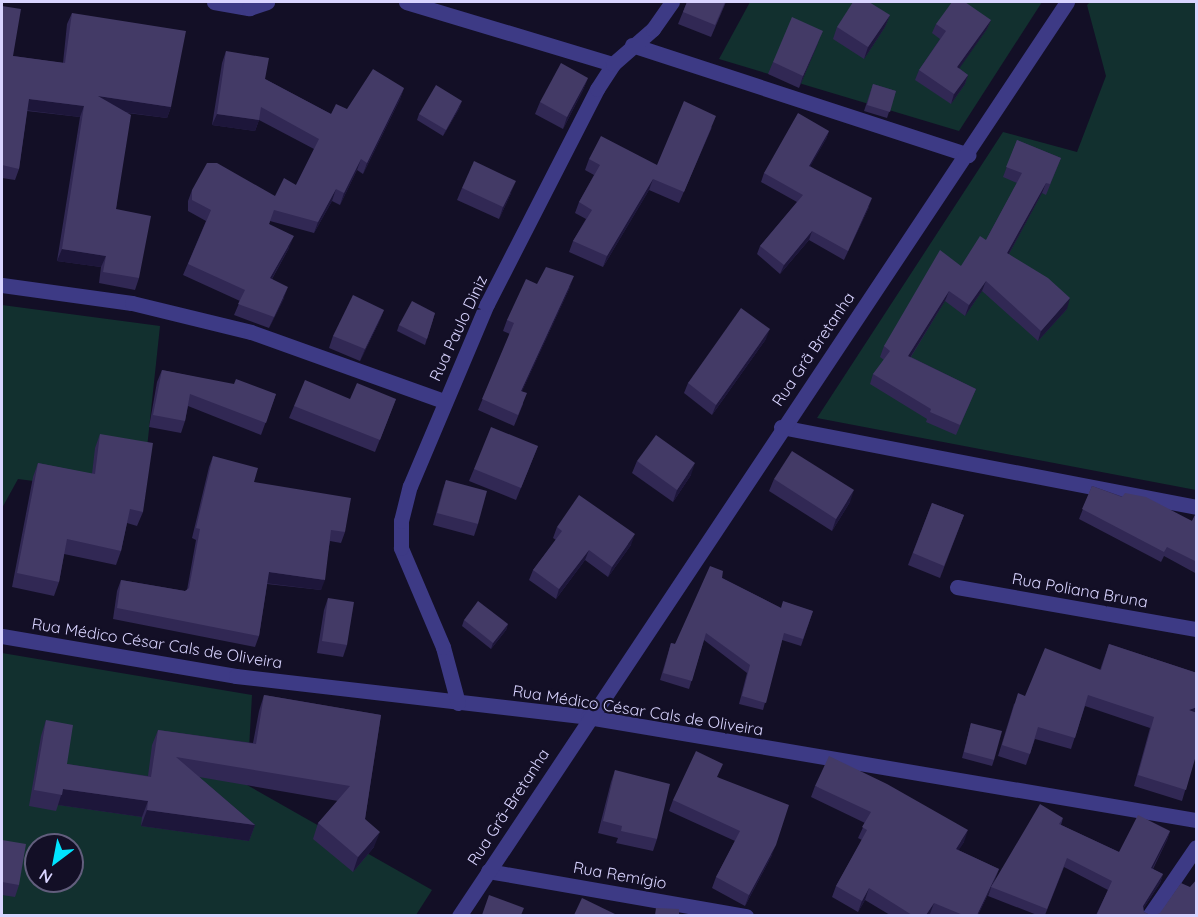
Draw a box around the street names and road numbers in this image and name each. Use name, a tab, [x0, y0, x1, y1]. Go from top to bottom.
street label: Rua Paulo Diniz	[425, 272, 491, 384]
street label: Rua Grã Bretanha	[768, 288, 858, 410]
street label: Rua Poliana Bruna	[1011, 569, 1149, 611]
street label: Rua Médico César Cals de Oliveira	[30, 614, 284, 672]
street label: Rua Médico César Cals de Oliveira	[511, 681, 765, 739]
street label: Rua Grã-Bretanha	[463, 745, 553, 869]
street label: Rua Remígio	[572, 857, 668, 893]

